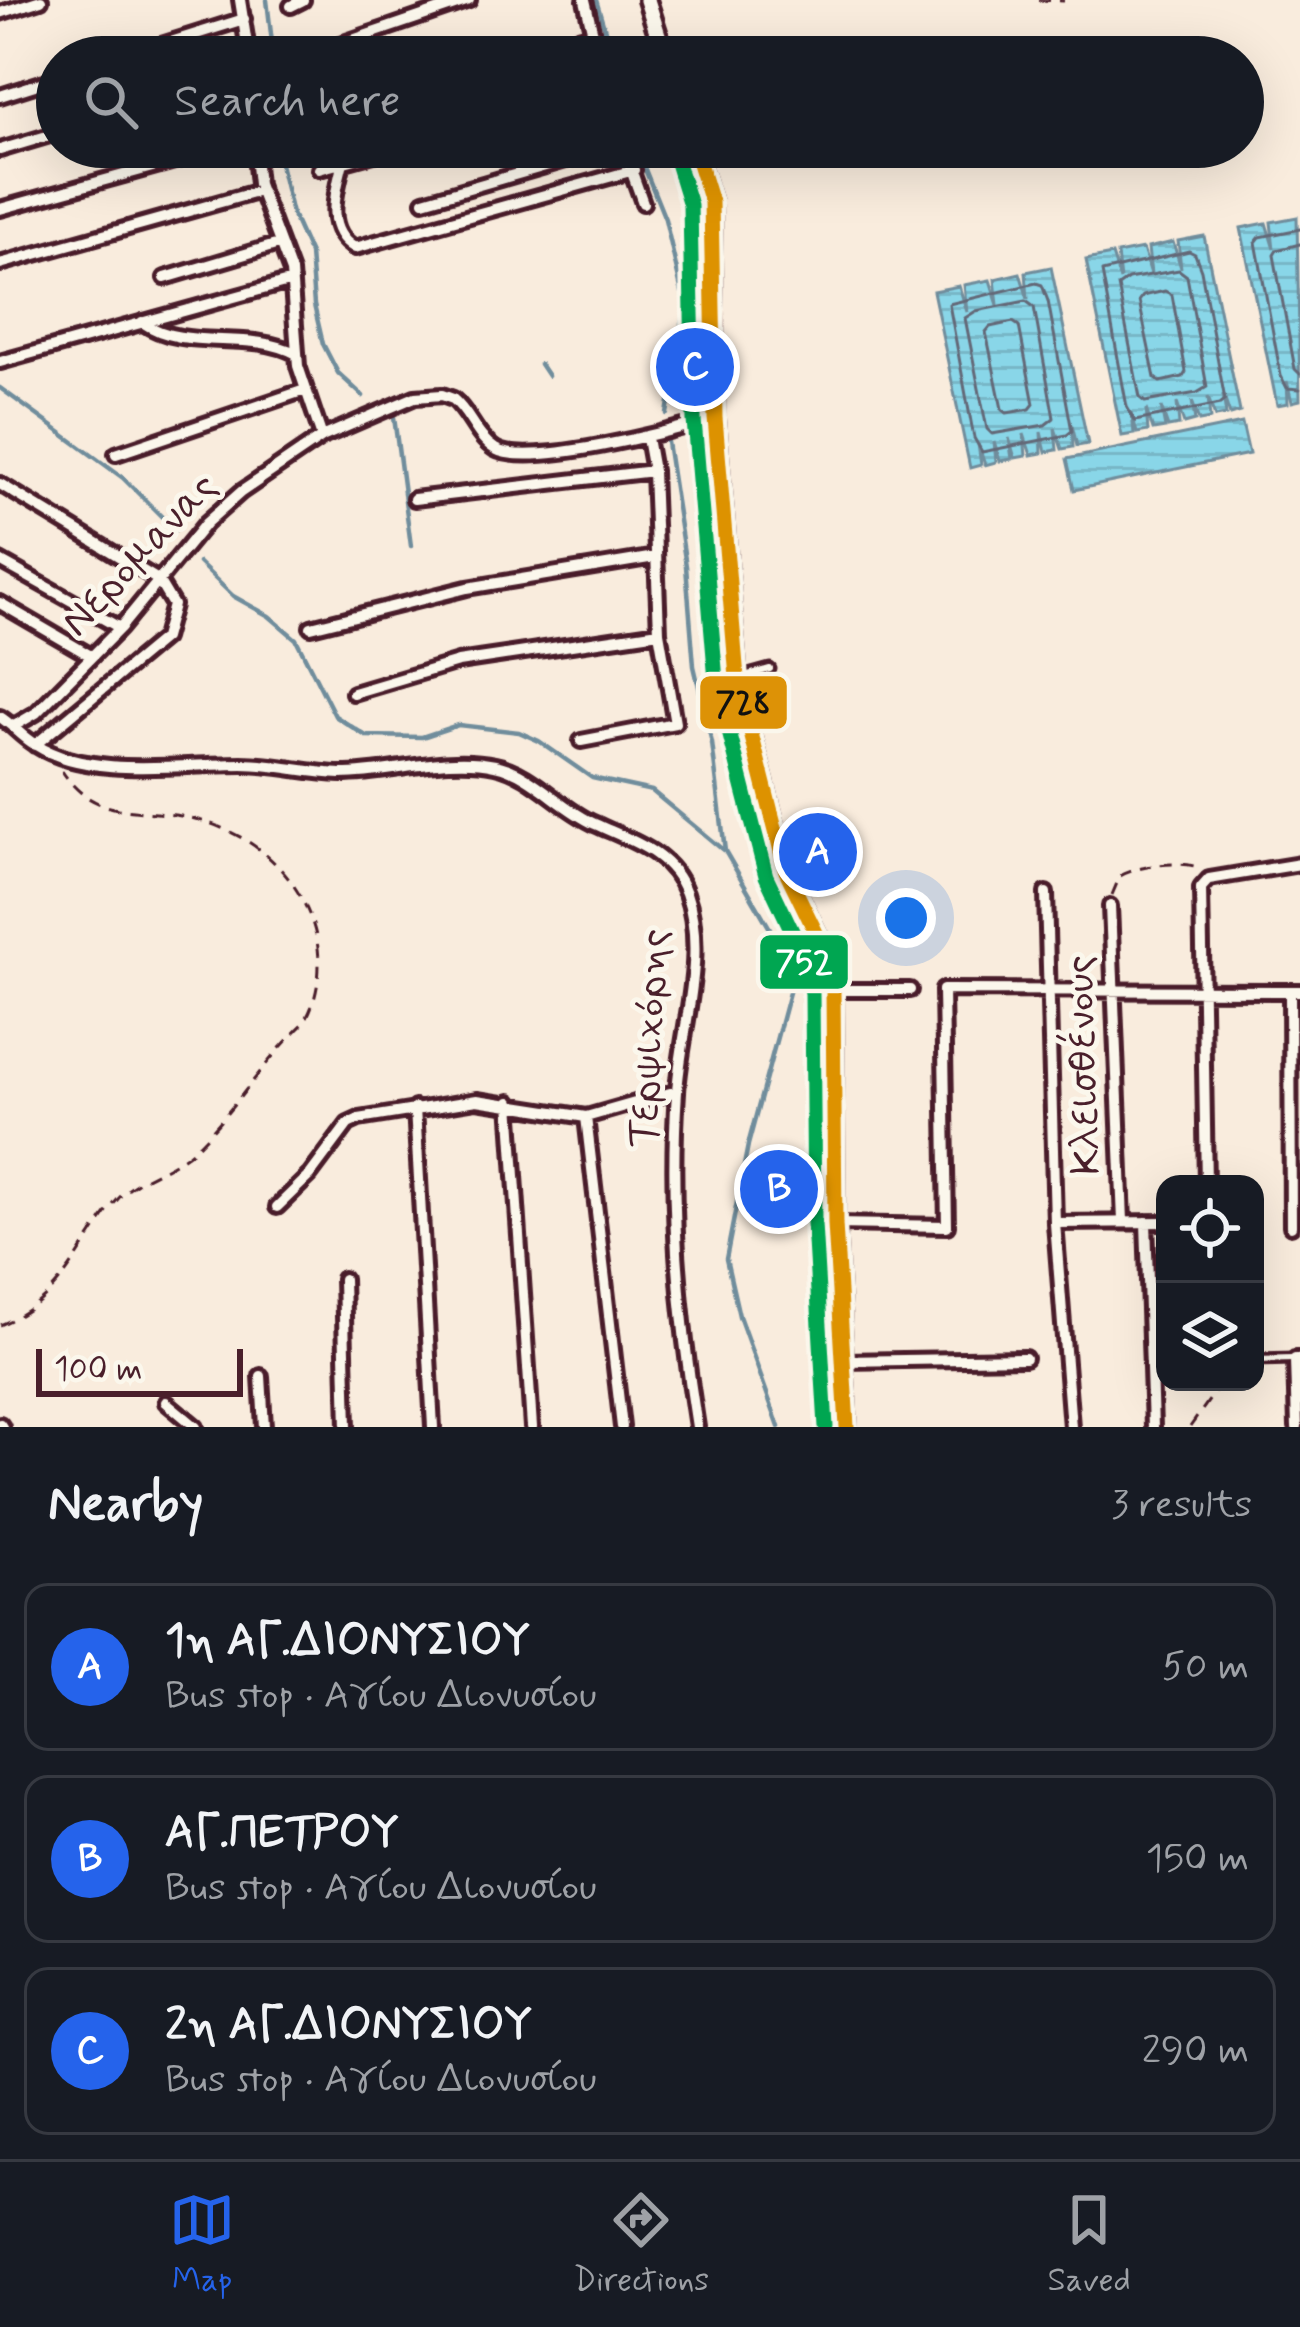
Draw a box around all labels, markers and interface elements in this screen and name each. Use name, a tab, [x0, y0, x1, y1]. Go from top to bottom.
search box	[36, 36, 1264, 168]
icon: search	[78, 69, 144, 135]
text: Search here	[174, 73, 401, 132]
pin: C	[656, 322, 734, 412]
street label: Νερομανας	[50, 461, 230, 649]
line badge: 728	[698, 674, 789, 731]
text: 728	[715, 683, 771, 727]
pin: A	[779, 807, 857, 897]
your location	[876, 888, 936, 948]
street label: Τερψιχόρης	[617, 927, 683, 1149]
line badge: 752	[758, 933, 850, 991]
text: 752	[775, 942, 833, 986]
street label: Κλεισθένους	[1052, 954, 1115, 1176]
pin: B	[740, 1144, 818, 1234]
map controls	[1156, 1175, 1264, 1391]
button: locate	[1156, 1175, 1264, 1283]
button: layers	[1156, 1283, 1264, 1391]
scale bar	[36, 1343, 243, 1396]
text: 100 m	[54, 1348, 143, 1392]
text: Nearby	[48, 1472, 203, 1538]
text: 3 results	[1111, 1480, 1252, 1531]
text: 1η ΑΓ.ΔΙΟΝΥΣΙΟΥ	[165, 1612, 530, 1671]
text: A	[77, 1642, 103, 1693]
text: 50 m	[1162, 1642, 1249, 1693]
text: Bus stop · Αγίου Διονυσίου	[165, 1671, 597, 1722]
text: ΑΓ.ΠΕΤΡΟΥ	[165, 1804, 399, 1863]
text: B	[78, 1834, 102, 1885]
text: 150 m	[1146, 1834, 1249, 1885]
text: Bus stop · Αγίου Διονυσίου	[165, 1863, 597, 1914]
text: 2η ΑΓ.ΔΙΟΝΥΣΙΟΥ	[165, 1996, 532, 2055]
text: C	[76, 2026, 104, 2077]
text: 290 m	[1142, 2026, 1249, 2077]
text: Bus stop · Αγίου Διονυσίου	[165, 2055, 597, 2106]
tab: Map	[169, 2187, 235, 2303]
tab: Directions	[573, 2187, 709, 2303]
tab: Saved	[1047, 2187, 1131, 2303]

